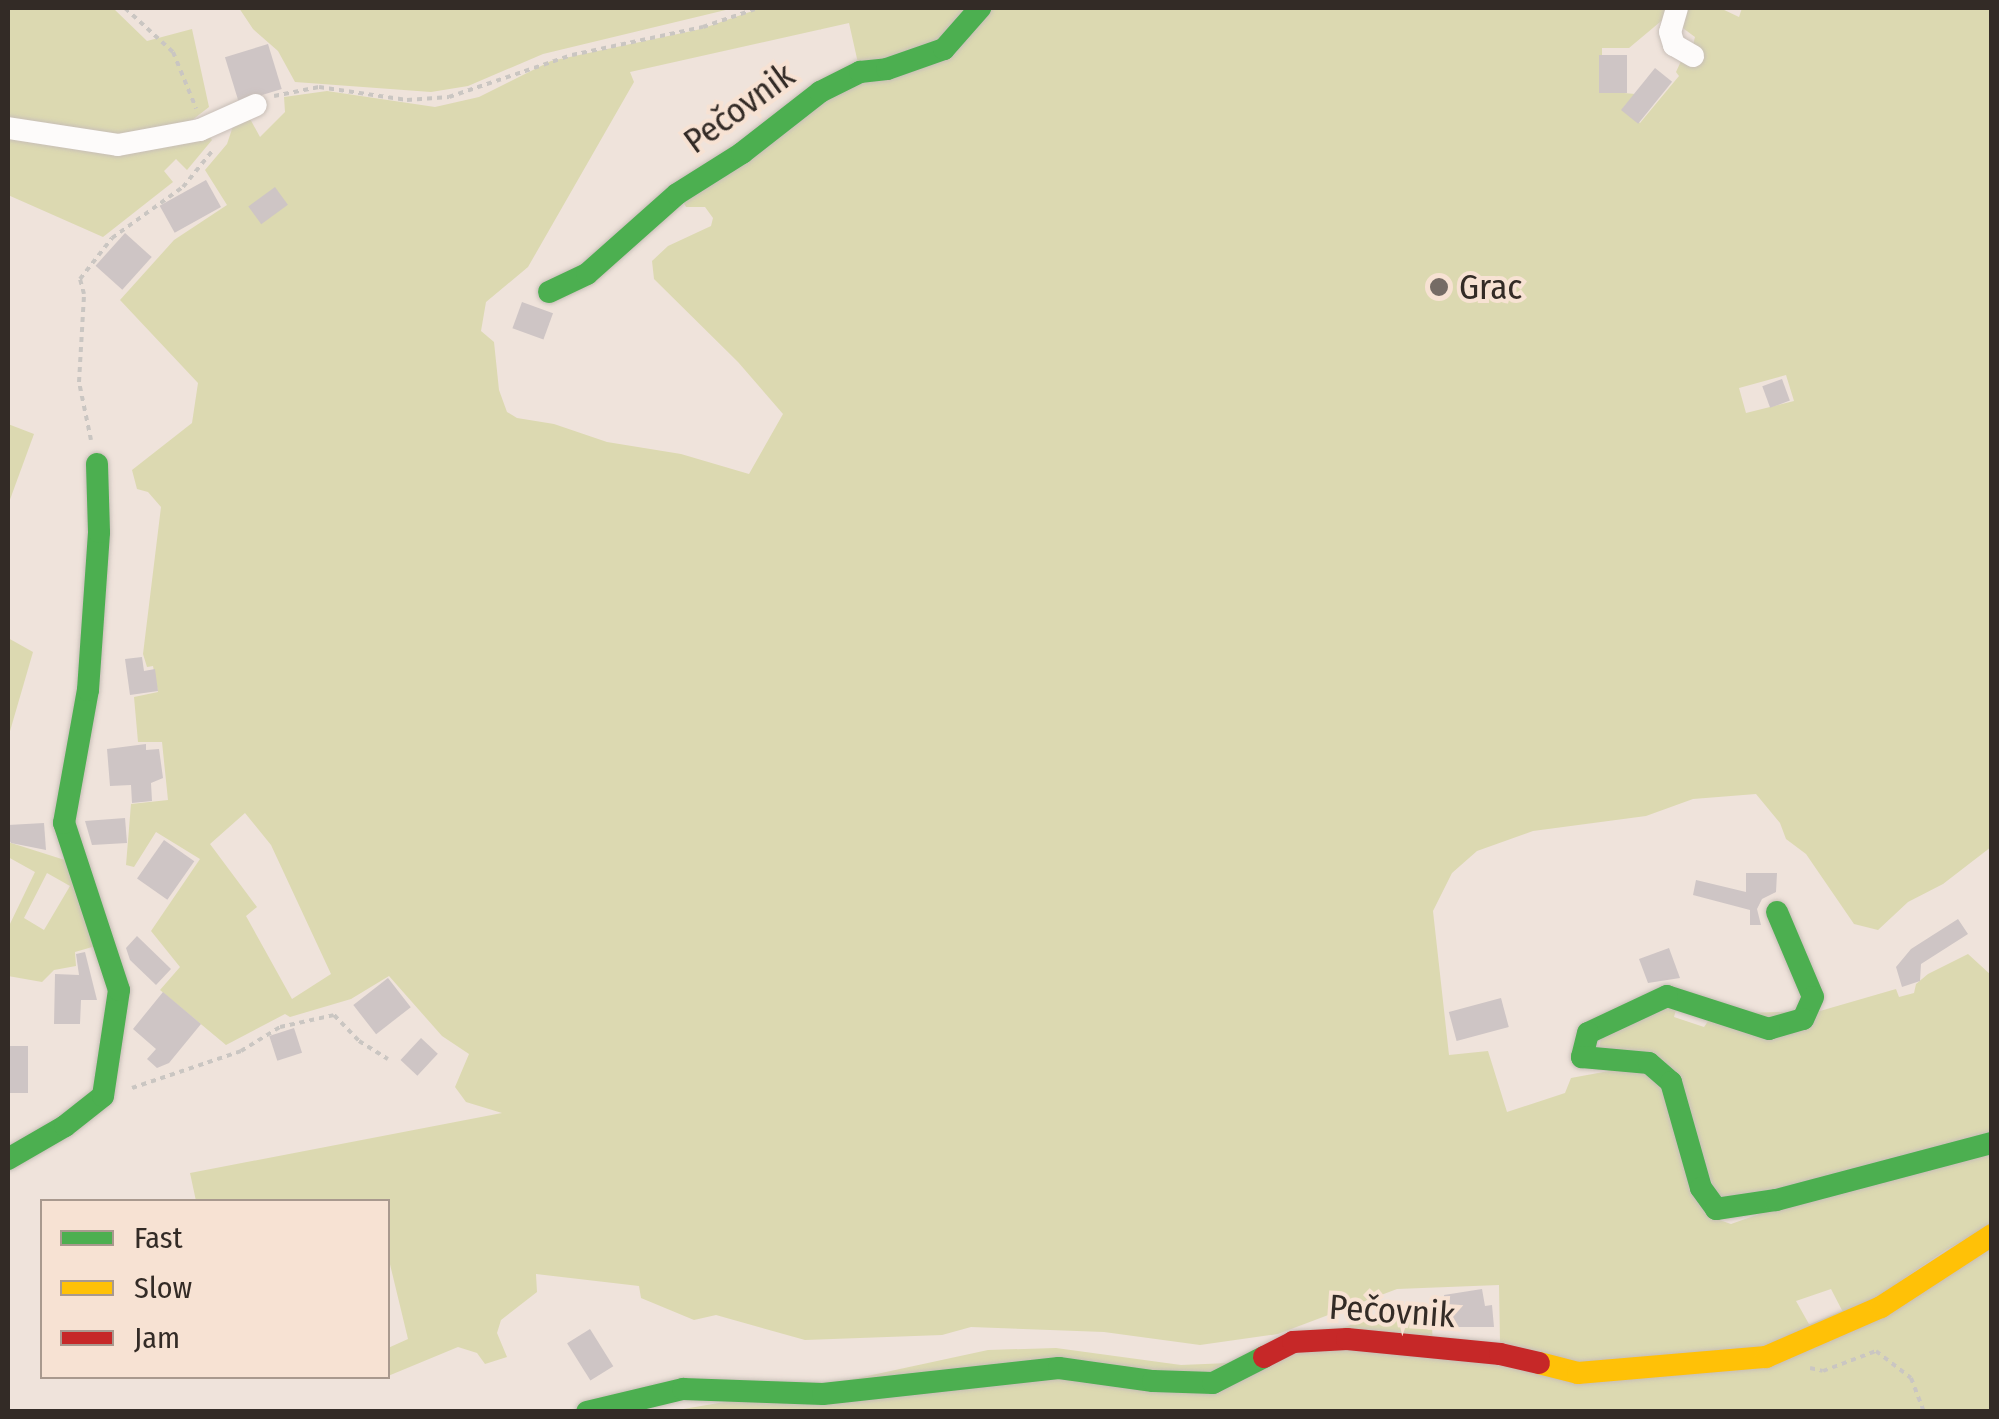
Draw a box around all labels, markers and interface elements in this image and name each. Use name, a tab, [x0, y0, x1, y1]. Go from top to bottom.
street label: Pečovnik	[676, 54, 802, 162]
place label: Grac	[1459, 266, 1522, 308]
marker: Grac	[1428, 276, 1450, 298]
legend	[40, 1199, 390, 1379]
text: Fast	[134, 1220, 182, 1256]
text: Slow	[134, 1270, 192, 1306]
street label: Pečovnik	[1328, 1286, 1456, 1336]
text: Jam	[134, 1320, 180, 1356]

